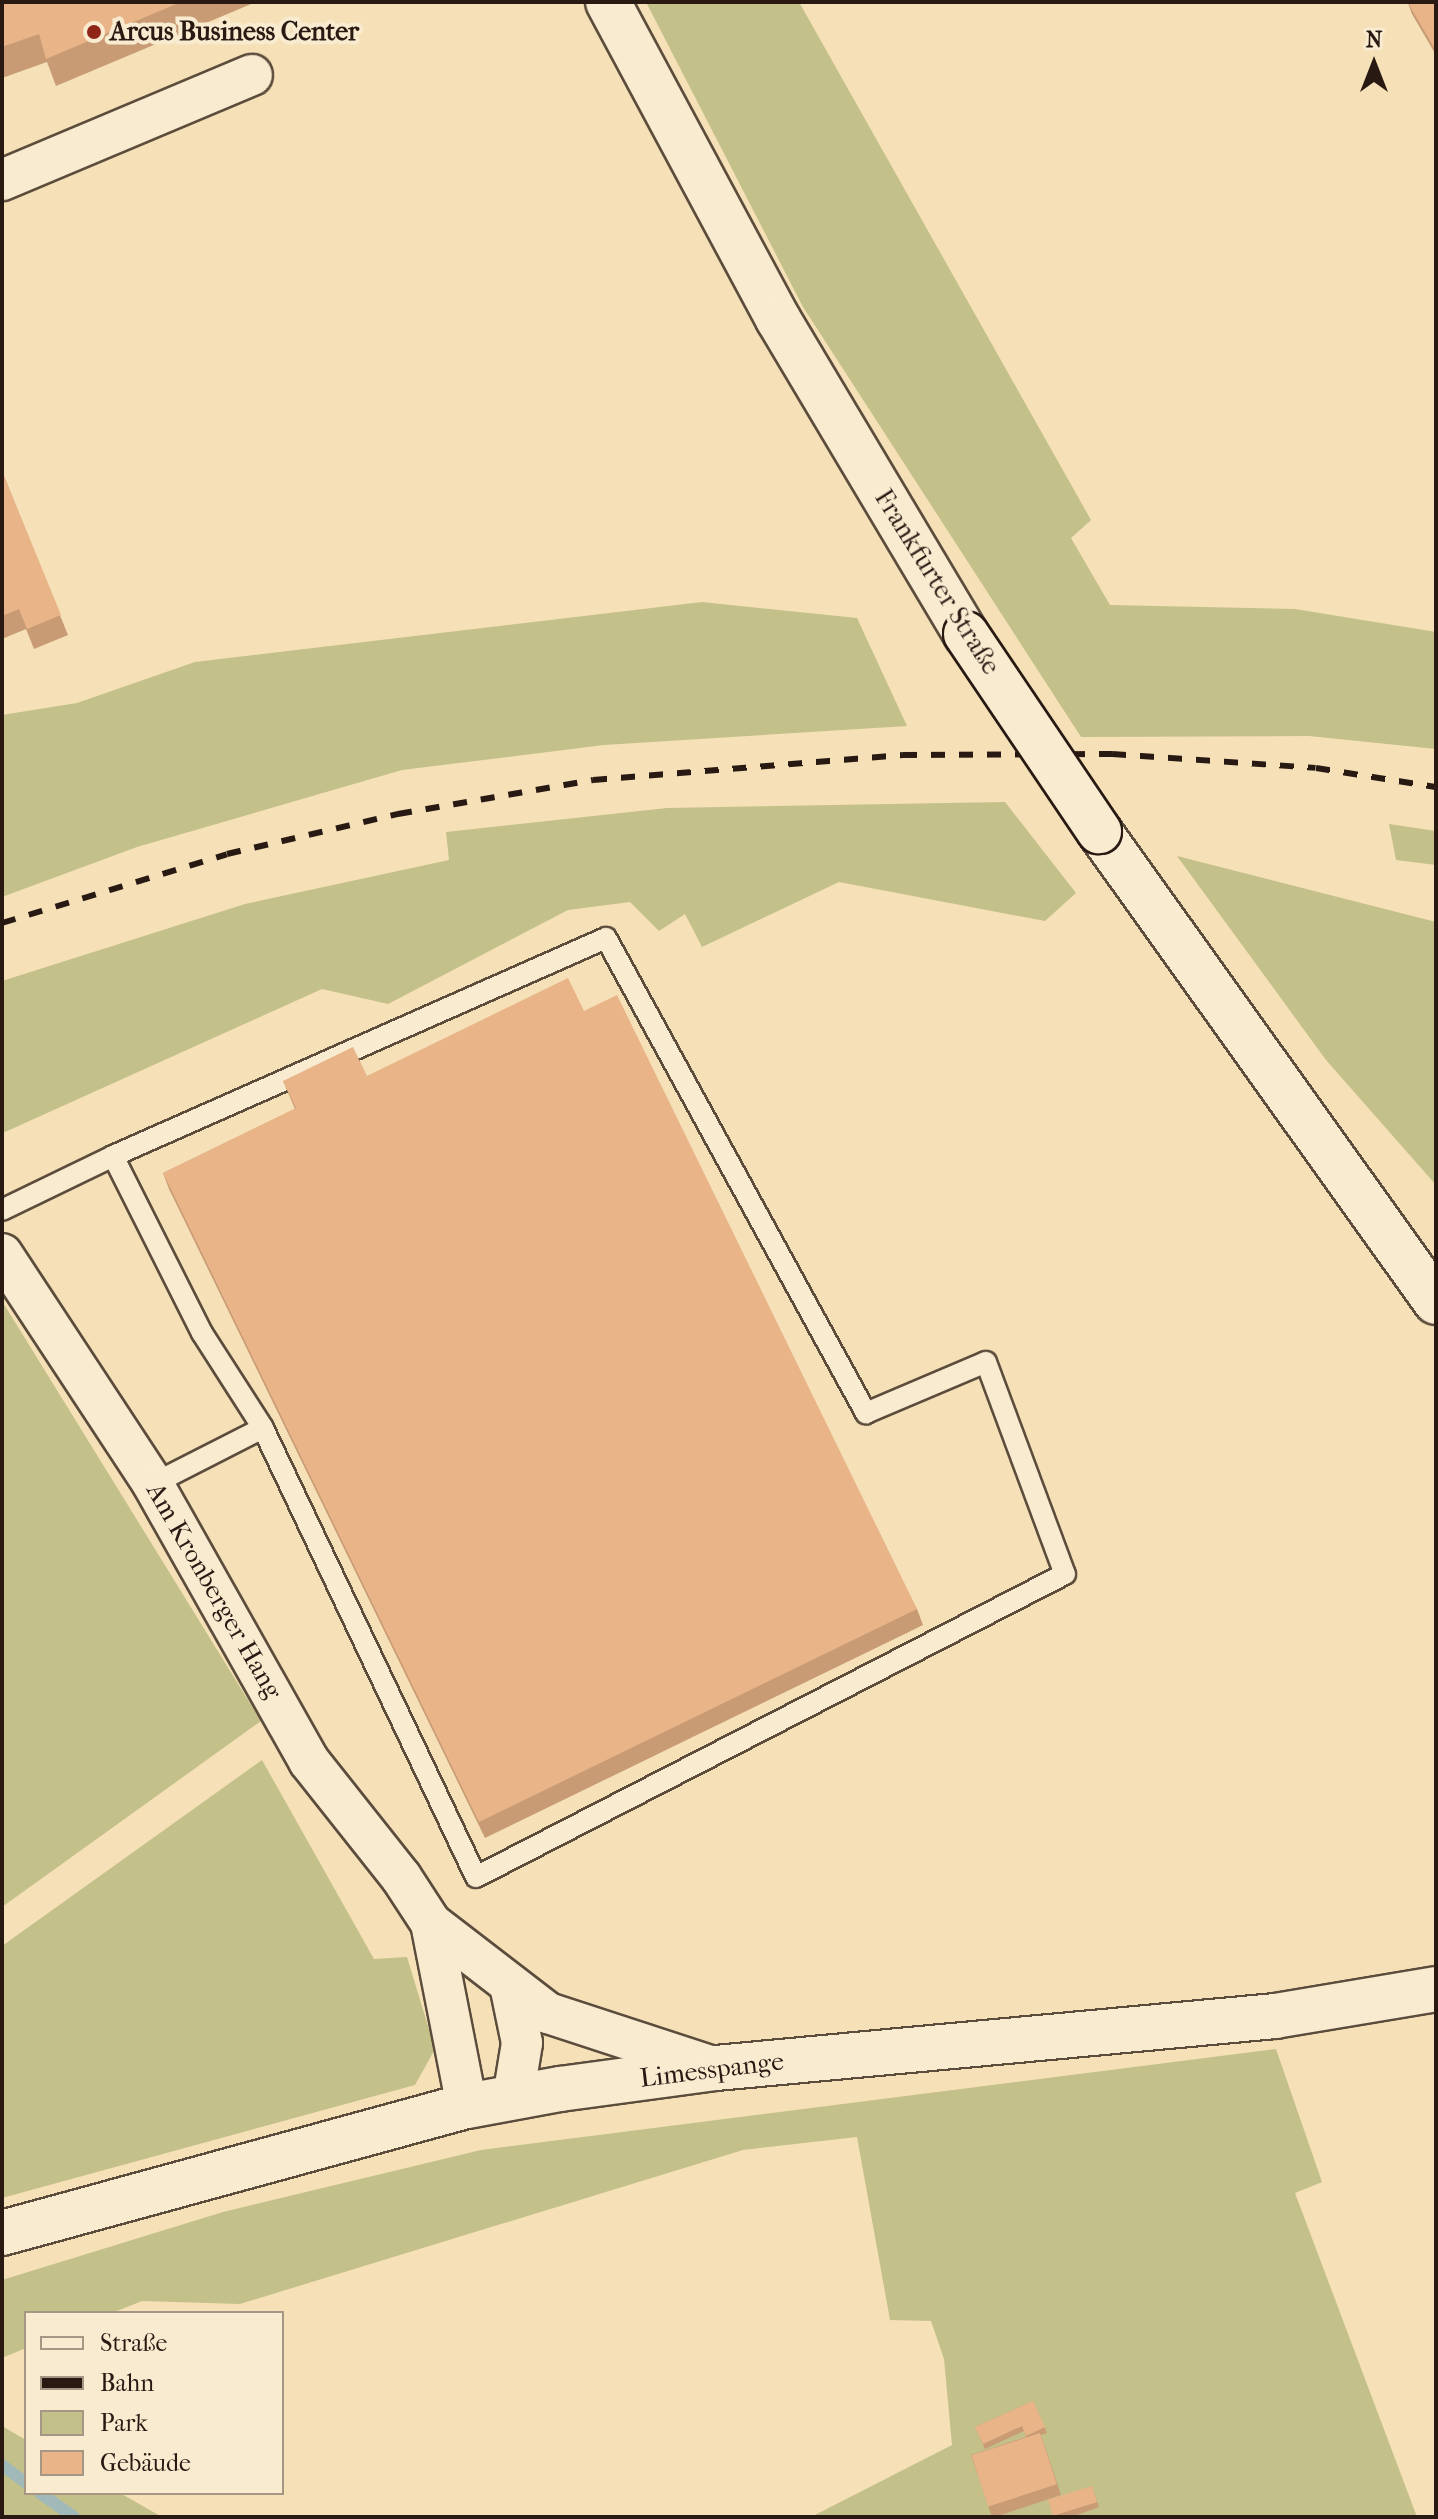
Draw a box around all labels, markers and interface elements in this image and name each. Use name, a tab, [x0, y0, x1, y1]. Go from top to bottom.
place label: Arcus Business Center	[110, 16, 359, 48]
marker: Arcus Business Center	[85, 23, 103, 41]
north arrow	[1334, 24, 1414, 104]
text: N	[1366, 27, 1382, 53]
street label: Frankfurter Straße	[868, 484, 1006, 680]
street label: Am Kronberger Hang	[139, 1477, 289, 1705]
street label: Limesspange	[638, 2046, 786, 2094]
legend	[24, 2311, 284, 2495]
text: Straße	[100, 2329, 167, 2357]
text: Bahn	[100, 2369, 154, 2397]
text: Park	[100, 2409, 148, 2437]
text: Gebäude	[100, 2449, 191, 2477]

